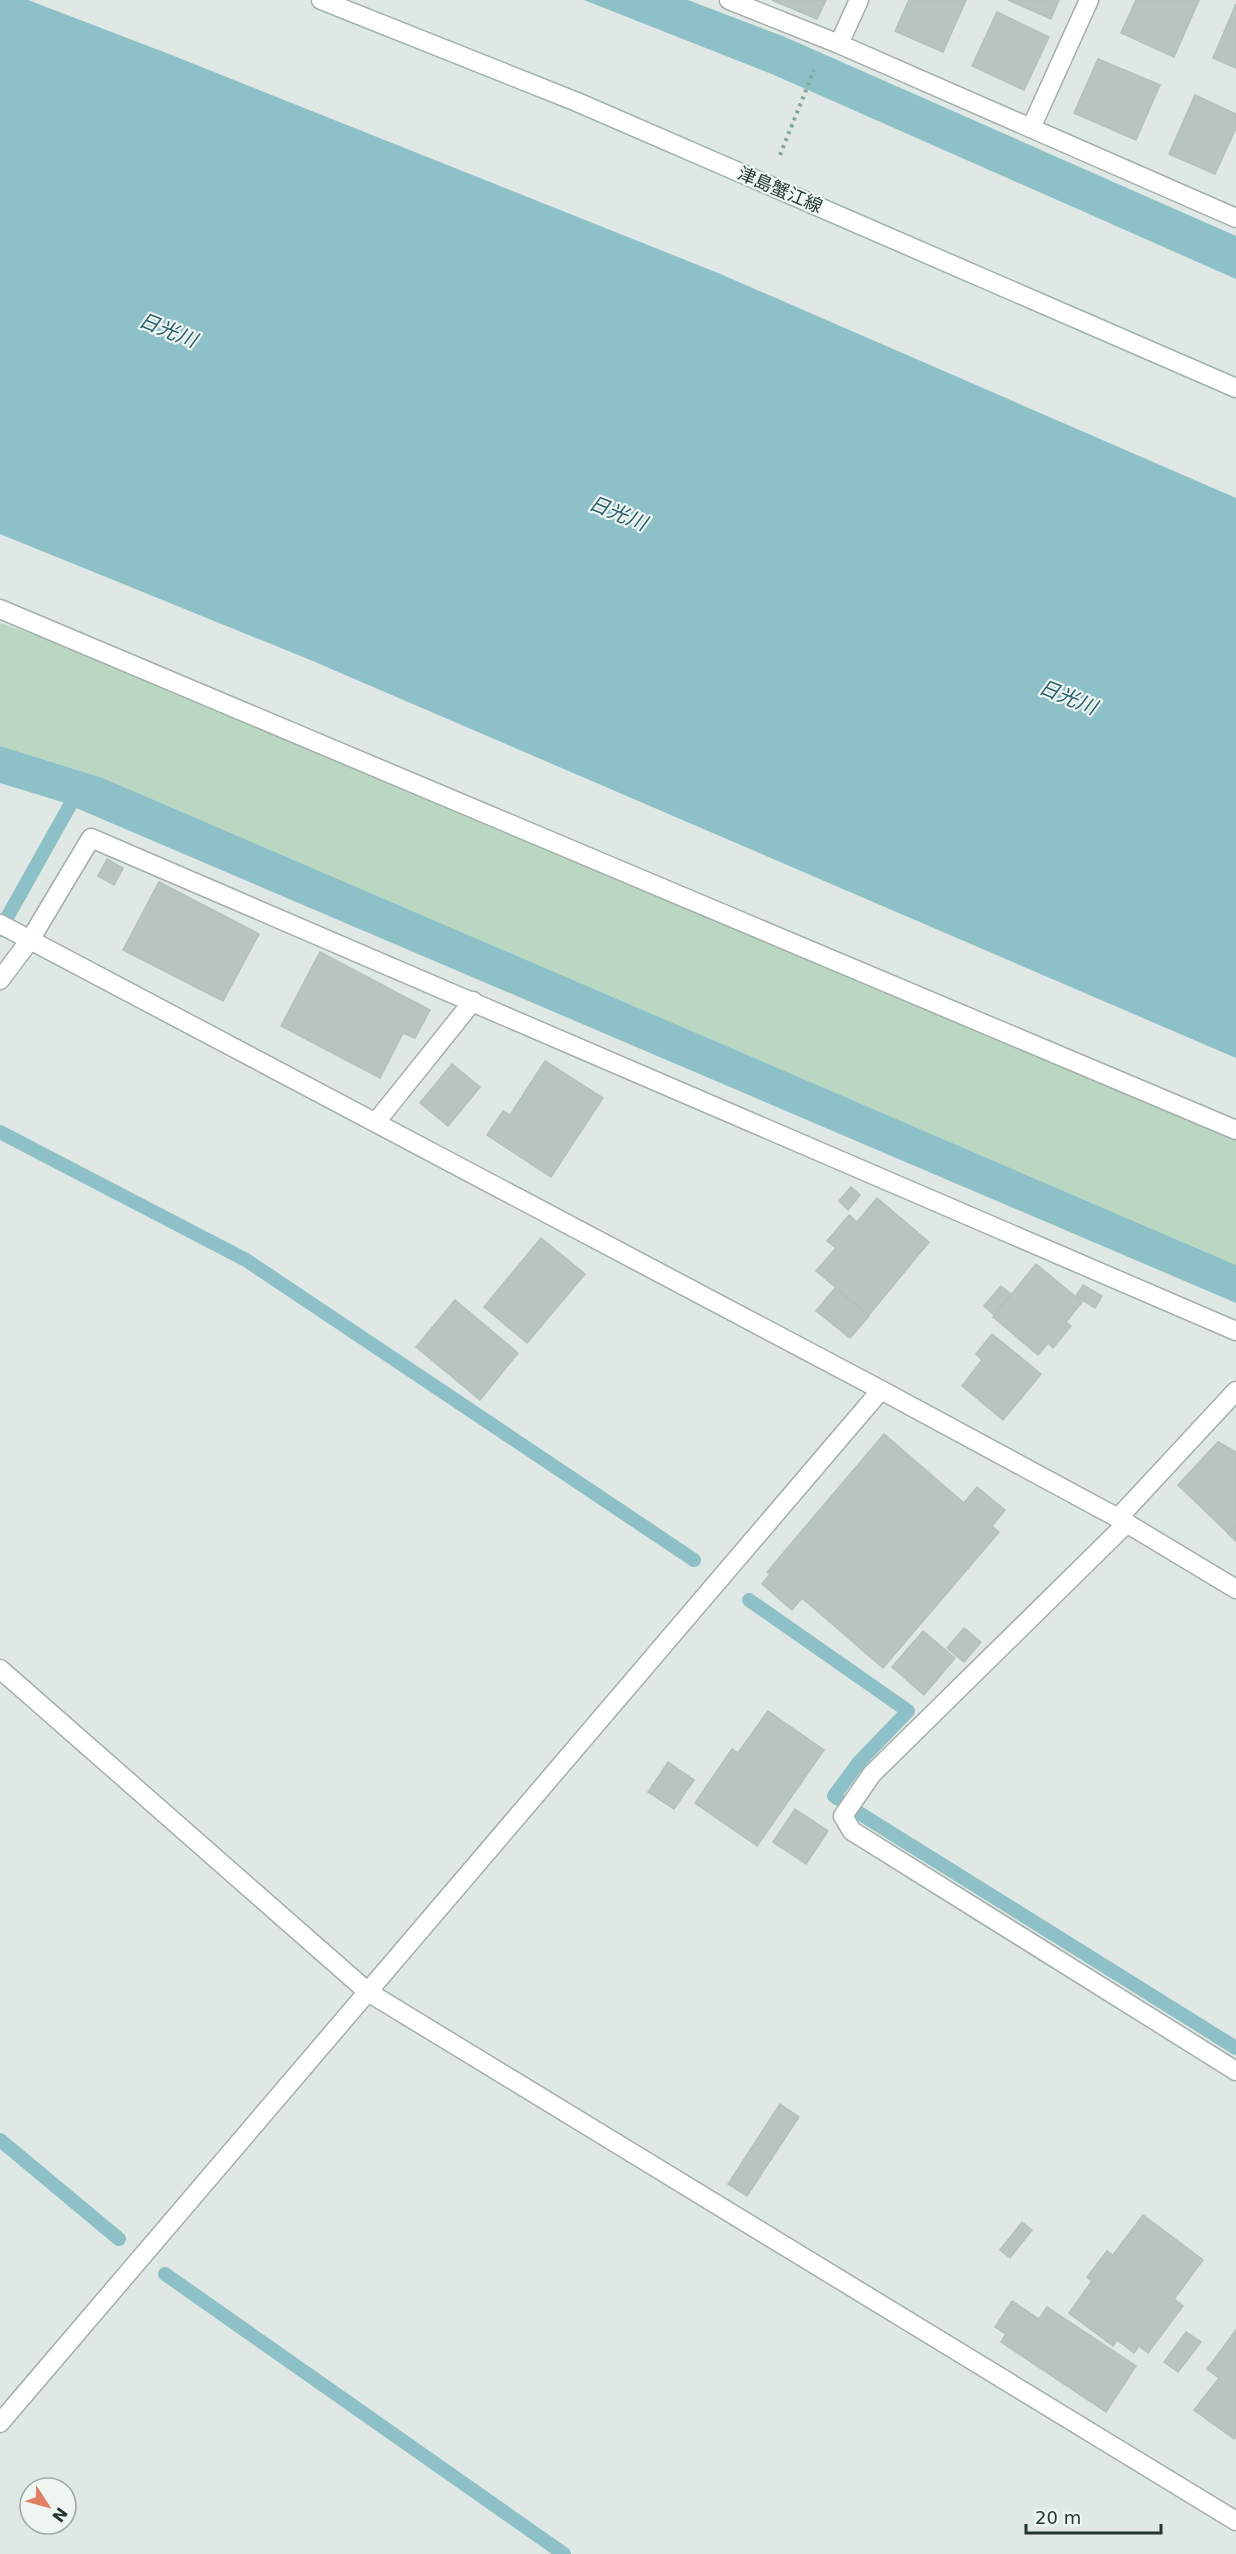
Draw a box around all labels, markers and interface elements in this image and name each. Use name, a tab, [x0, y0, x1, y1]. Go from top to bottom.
street label: 津島蟹江線	[735, 162, 826, 217]
water label: 日光川	[136, 308, 202, 353]
water label: 日光川	[586, 491, 652, 536]
water label: 日光川	[1036, 675, 1102, 720]
north arrow	[18, 2476, 78, 2536]
scale bar	[1026, 2497, 1161, 2535]
text: N	[48, 2504, 71, 2526]
text: 20 m	[1035, 2507, 1081, 2528]

